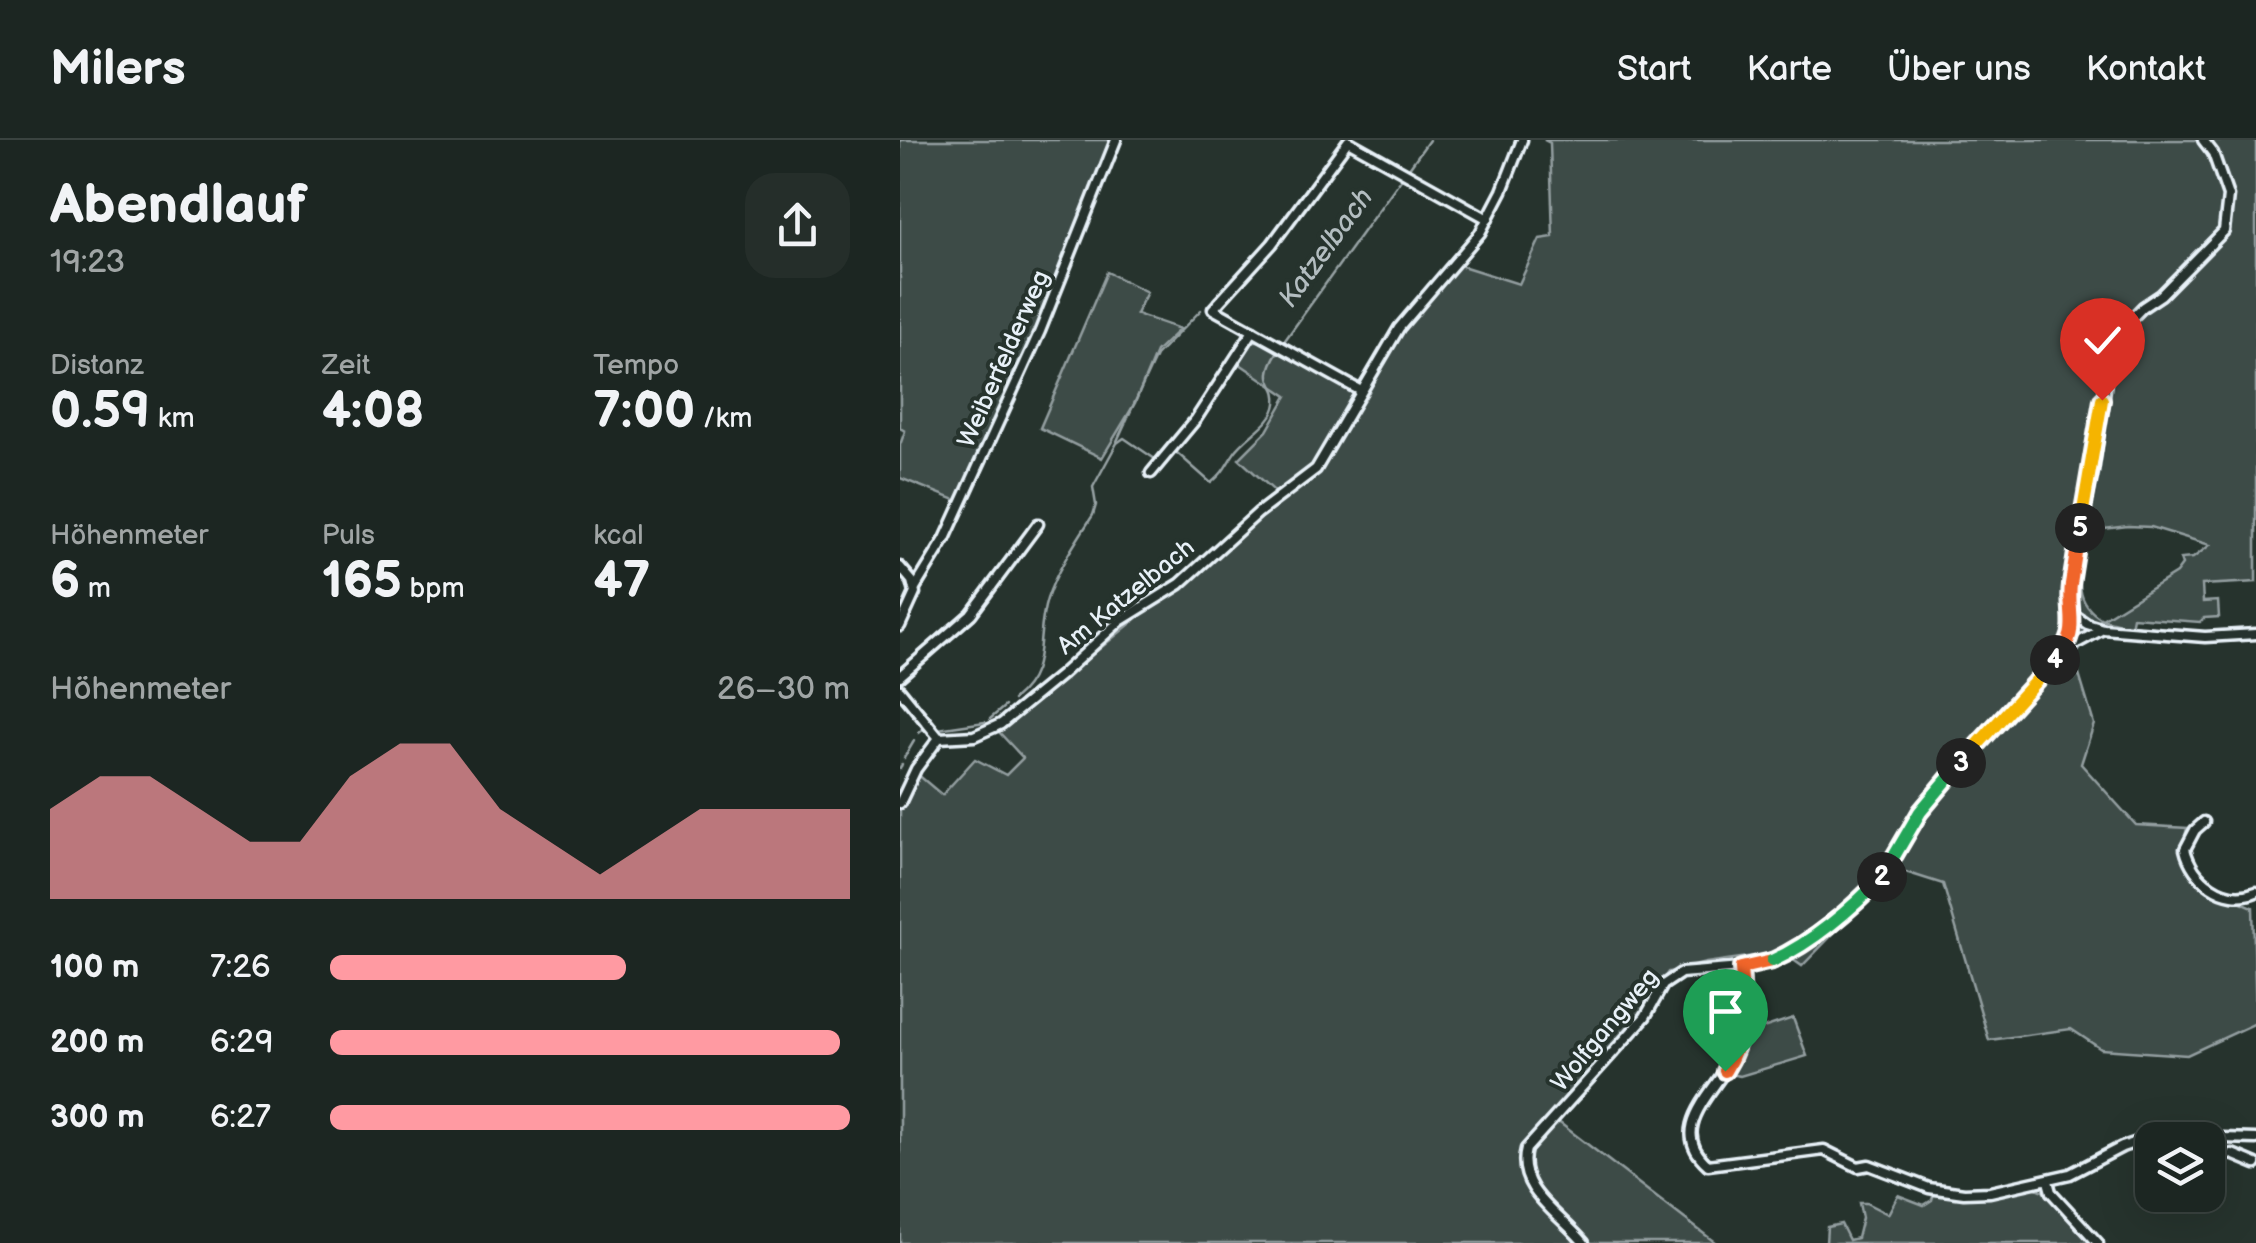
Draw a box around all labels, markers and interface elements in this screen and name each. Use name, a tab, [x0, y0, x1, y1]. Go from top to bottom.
text: Milers	[50, 41, 186, 98]
text: Start	[1617, 48, 1692, 91]
text: Karte	[1747, 48, 1832, 91]
text: Über uns	[1887, 48, 2031, 91]
text: Kontakt	[2086, 48, 2206, 91]
text: Abendlauf	[50, 172, 307, 239]
button: share	[745, 173, 850, 278]
water label: Katzelbach	[1272, 182, 1380, 314]
text: 19:23	[50, 243, 125, 282]
street label: Weiberfelderweg	[951, 265, 1057, 453]
pin	[2060, 298, 2145, 401]
icon: check	[2075, 313, 2130, 368]
text: Distanz	[50, 349, 144, 382]
text: Zeit	[322, 349, 371, 382]
text: Tempo	[593, 349, 679, 382]
text: 0.59	[50, 382, 150, 442]
text: 4:08	[322, 382, 424, 442]
text: 7:00	[593, 382, 695, 442]
text: km	[150, 402, 195, 435]
text: /km	[695, 402, 752, 435]
pin: 5	[2055, 503, 2105, 553]
text: 5	[2072, 511, 2088, 544]
text: Höhenmeter	[50, 519, 208, 552]
text: Puls	[322, 519, 375, 552]
text: kcal	[593, 519, 644, 552]
street label: Am Katzelbach	[1051, 532, 1201, 662]
text: 6	[50, 552, 80, 612]
text: 165	[322, 552, 402, 612]
text: 47	[593, 552, 650, 612]
text: m	[80, 572, 111, 605]
text: bpm	[402, 572, 465, 605]
pin: 4	[2030, 635, 2080, 685]
text: 4	[2047, 643, 2063, 676]
text: Höhenmeter	[50, 670, 231, 709]
text: 26–30 m	[717, 670, 850, 709]
pin: 3	[1936, 738, 1986, 788]
text: 3	[1953, 746, 1969, 779]
pin: 2	[1857, 852, 1907, 902]
text: 2	[1874, 860, 1890, 893]
text: 100 m	[50, 948, 139, 987]
text: 7:26	[210, 948, 271, 987]
street label: Wolfgangweg	[1545, 962, 1665, 1098]
pin	[1683, 969, 1768, 1072]
icon: arrive	[1698, 984, 1753, 1039]
text: 200 m	[50, 1023, 144, 1062]
text: 6:29	[210, 1023, 273, 1062]
text: 300 m	[50, 1098, 145, 1137]
text: 6:27	[210, 1098, 271, 1137]
map controls	[2135, 1122, 2225, 1212]
button: layers	[2135, 1122, 2225, 1212]

